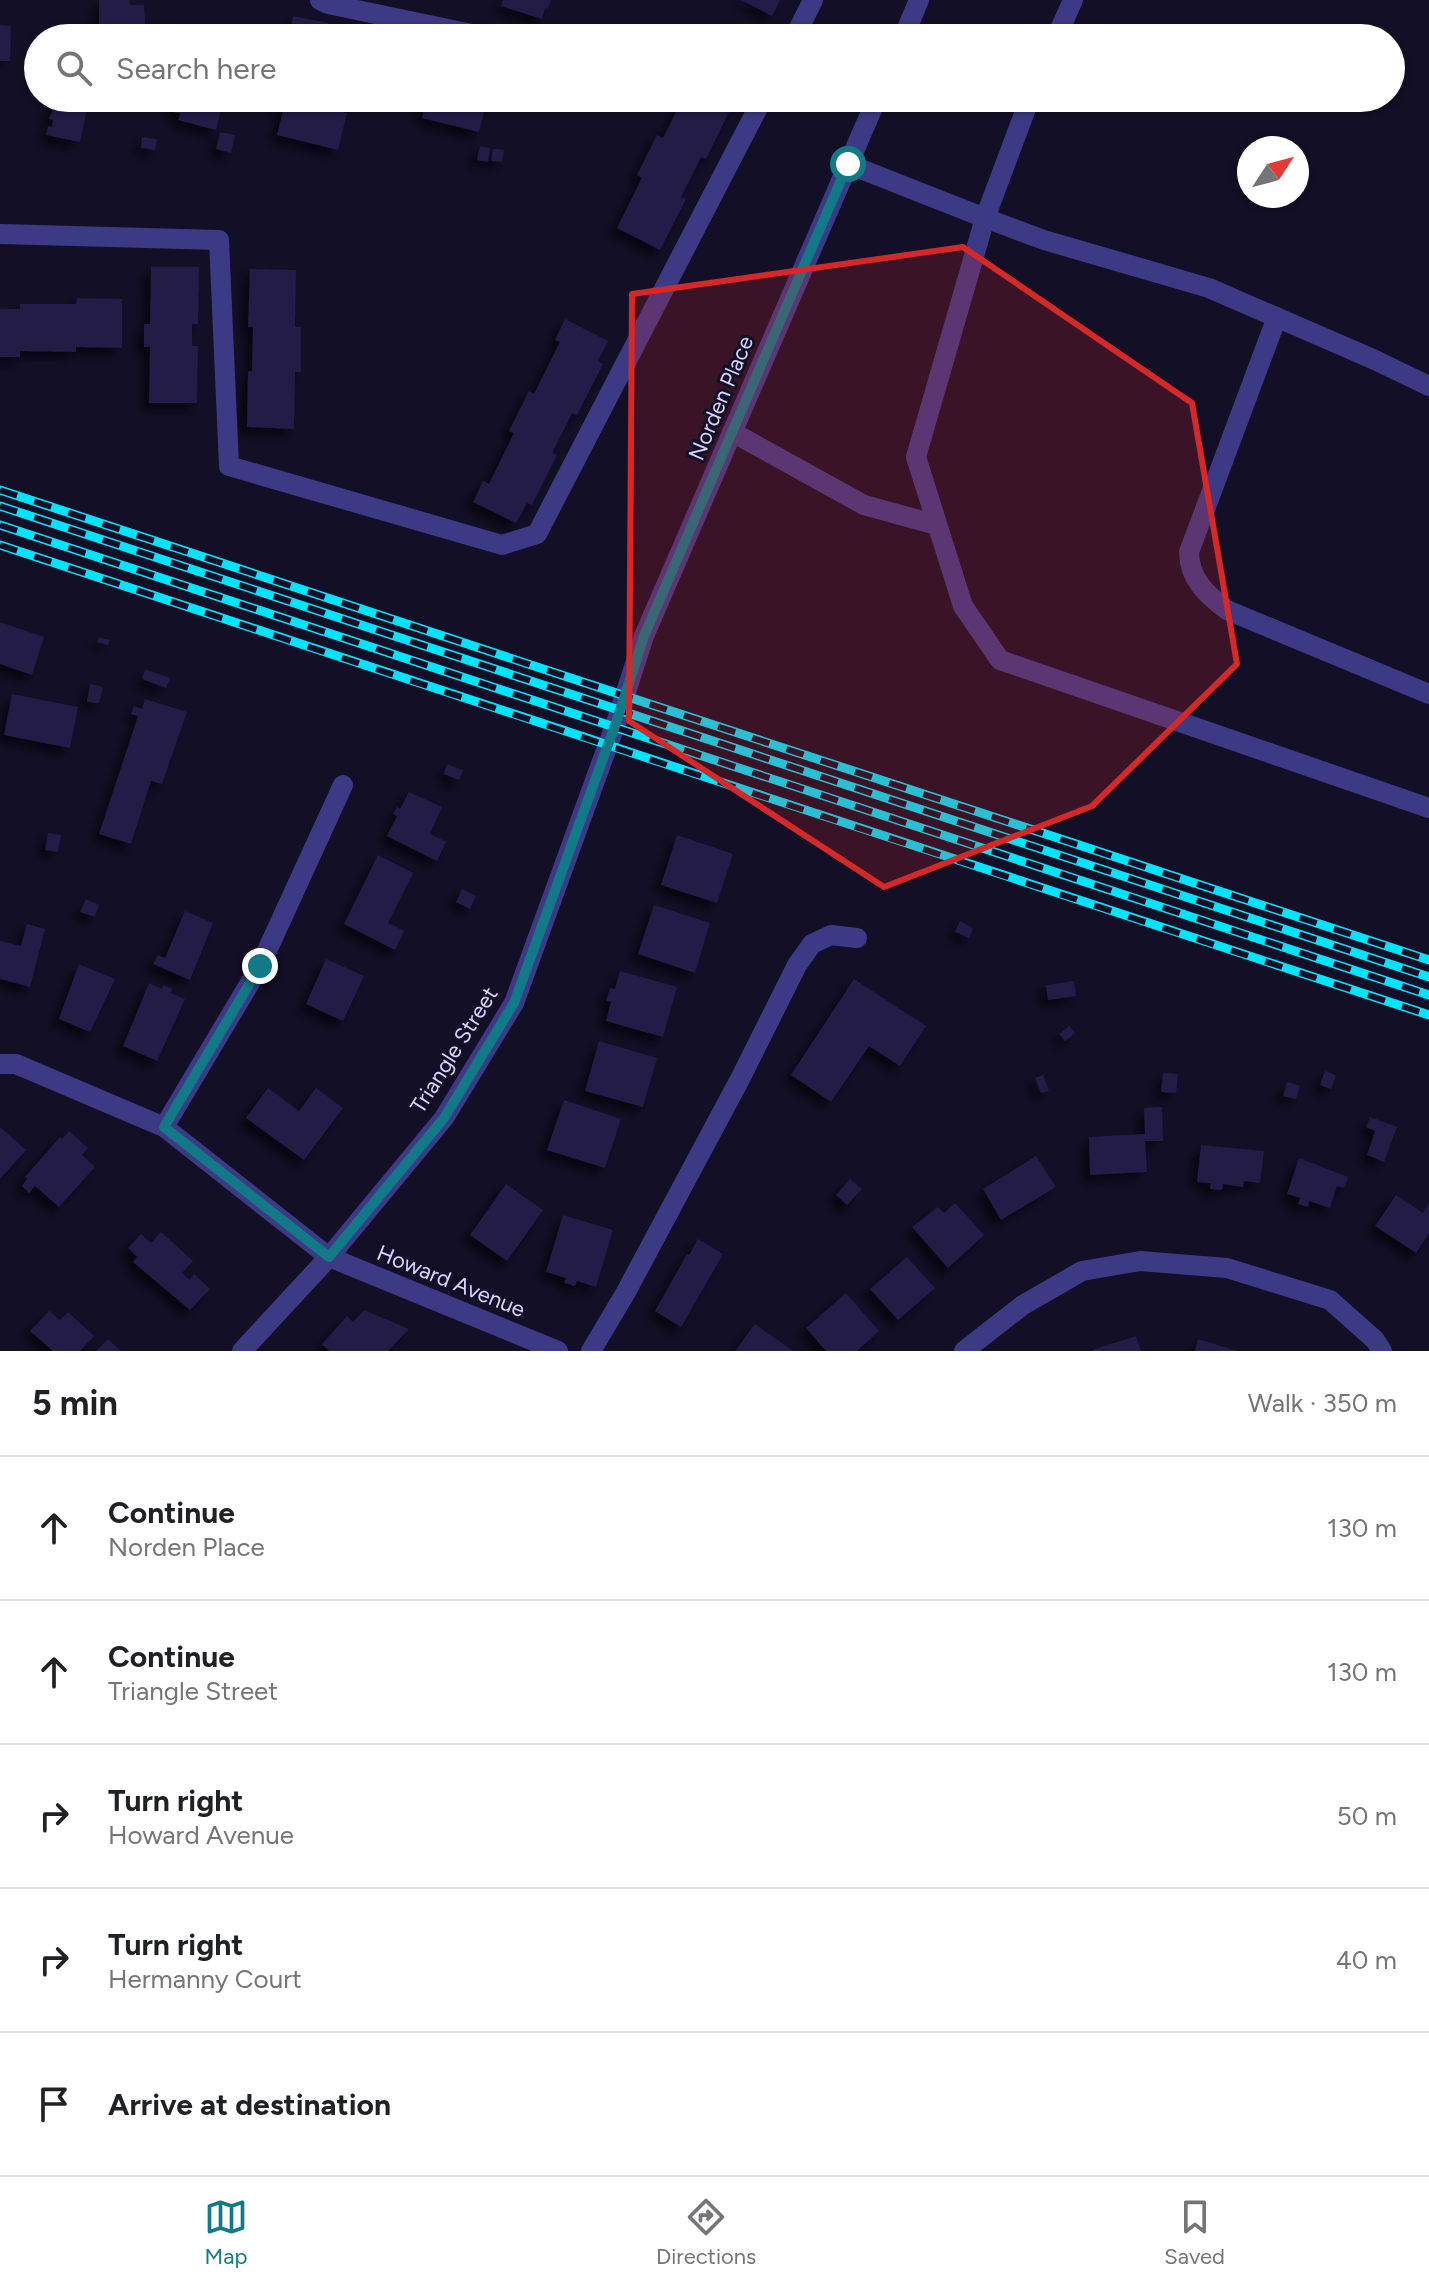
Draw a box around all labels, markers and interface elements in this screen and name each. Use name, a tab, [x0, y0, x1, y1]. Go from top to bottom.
search box	[24, 24, 1405, 112]
icon: search	[52, 46, 96, 90]
text: Search here	[116, 50, 276, 87]
north arrow	[1237, 136, 1309, 208]
route start	[830, 146, 866, 182]
street label: Norden Place	[683, 332, 759, 464]
route end	[242, 948, 278, 984]
street label: Triangle Street	[404, 982, 504, 1118]
street label: Howard Avenue	[373, 1239, 529, 1323]
text: 5 min	[32, 1383, 118, 1424]
text: Walk · 350 m	[1248, 1387, 1397, 1419]
text: Continue	[108, 1494, 235, 1531]
icon: ahead	[32, 1506, 76, 1550]
text: 130 m	[1327, 1512, 1397, 1544]
text: Norden Place	[108, 1531, 265, 1563]
text: Continue	[108, 1638, 235, 1675]
icon: ahead	[32, 1650, 76, 1694]
text: 130 m	[1327, 1656, 1397, 1688]
text: Triangle Street	[108, 1675, 278, 1707]
text: Turn right	[108, 1782, 243, 1819]
icon: right	[32, 1794, 76, 1838]
text: 50 m	[1337, 1800, 1397, 1832]
text: Howard Avenue	[108, 1819, 294, 1851]
text: Turn right	[108, 1926, 243, 1963]
icon: right	[32, 1938, 76, 1982]
text: 40 m	[1336, 1944, 1397, 1976]
text: Hermanny Court	[108, 1963, 302, 1995]
icon: arrive	[32, 2082, 76, 2126]
text: Arrive at destination	[108, 2086, 391, 2123]
tab: Map	[204, 2195, 248, 2270]
tab: Directions	[656, 2195, 756, 2270]
tab: Saved	[1164, 2195, 1225, 2270]

